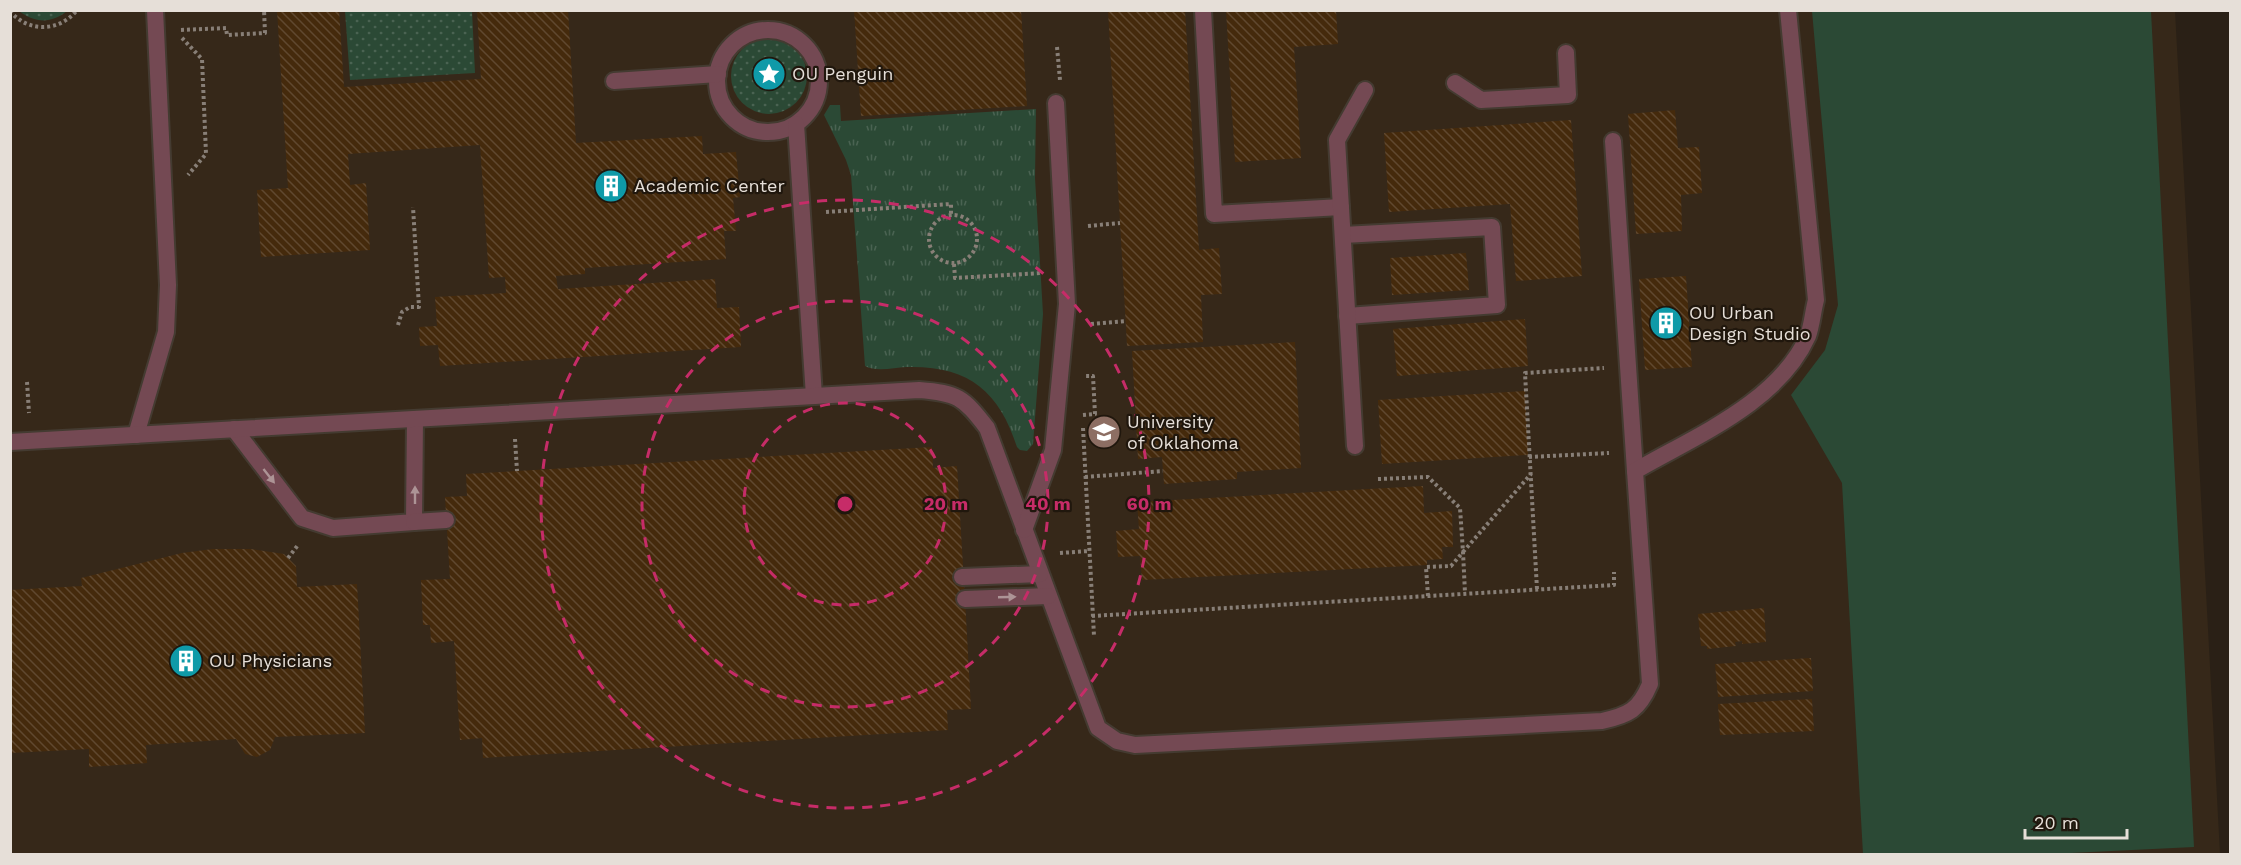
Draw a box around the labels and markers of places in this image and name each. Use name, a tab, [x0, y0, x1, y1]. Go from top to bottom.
place icon: OU Penguin	[751, 56, 787, 92]
place label: OU Penguin	[792, 63, 893, 84]
building icon: Academic Center	[593, 168, 629, 204]
place label: Academic Center	[634, 175, 785, 196]
place label: OU Urban Design Studio	[1689, 302, 1811, 344]
building icon: OU Urban Design Studio	[1648, 305, 1684, 341]
place label: University of Oklahoma	[1127, 411, 1239, 453]
school or university icon: University of Oklahoma	[1086, 414, 1122, 450]
centre of rings	[835, 494, 855, 514]
building icon: OU Physicians	[168, 643, 204, 679]
place label: OU Physicians	[209, 650, 332, 671]

